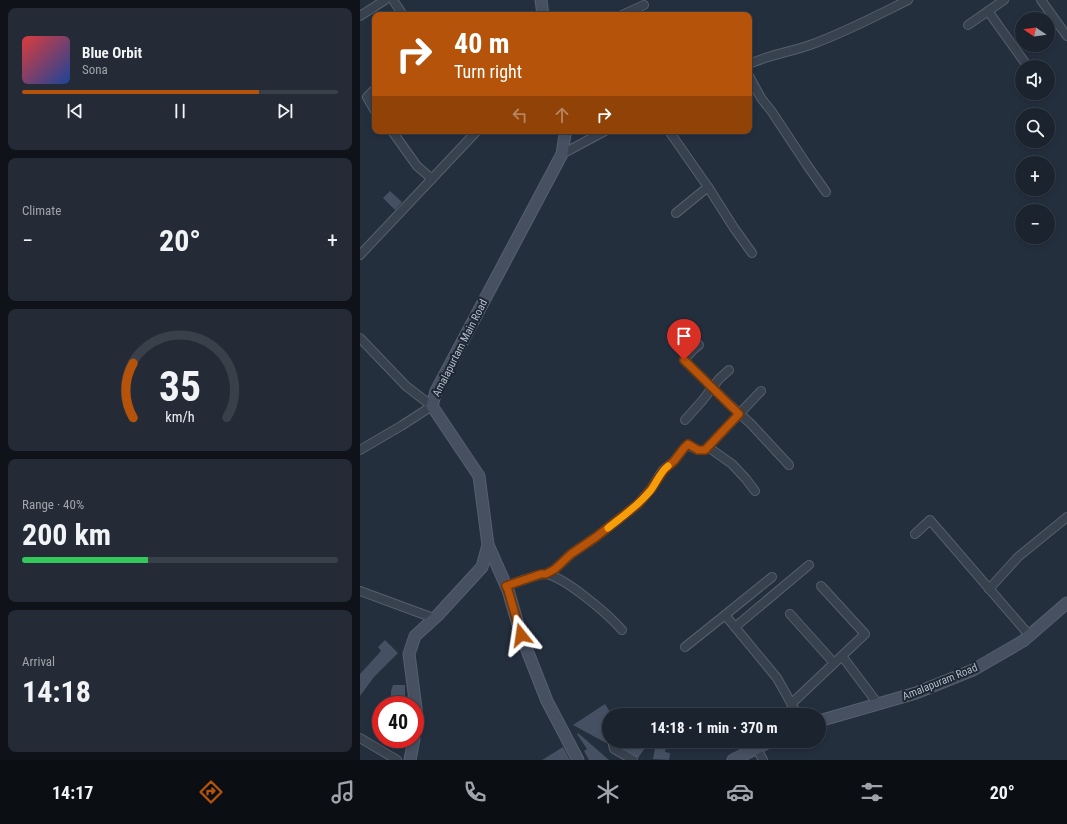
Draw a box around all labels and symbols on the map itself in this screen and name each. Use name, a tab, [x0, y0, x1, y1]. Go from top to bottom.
north arrow	[1015, 12, 1055, 52]
street label: Amalapurtam Main Road	[430, 297, 490, 399]
pin	[667, 319, 701, 360]
position arrow	[500, 614, 542, 656]
street label: Amalapuram Road	[901, 661, 979, 703]
speed limit sign: 40	[372, 696, 424, 748]

